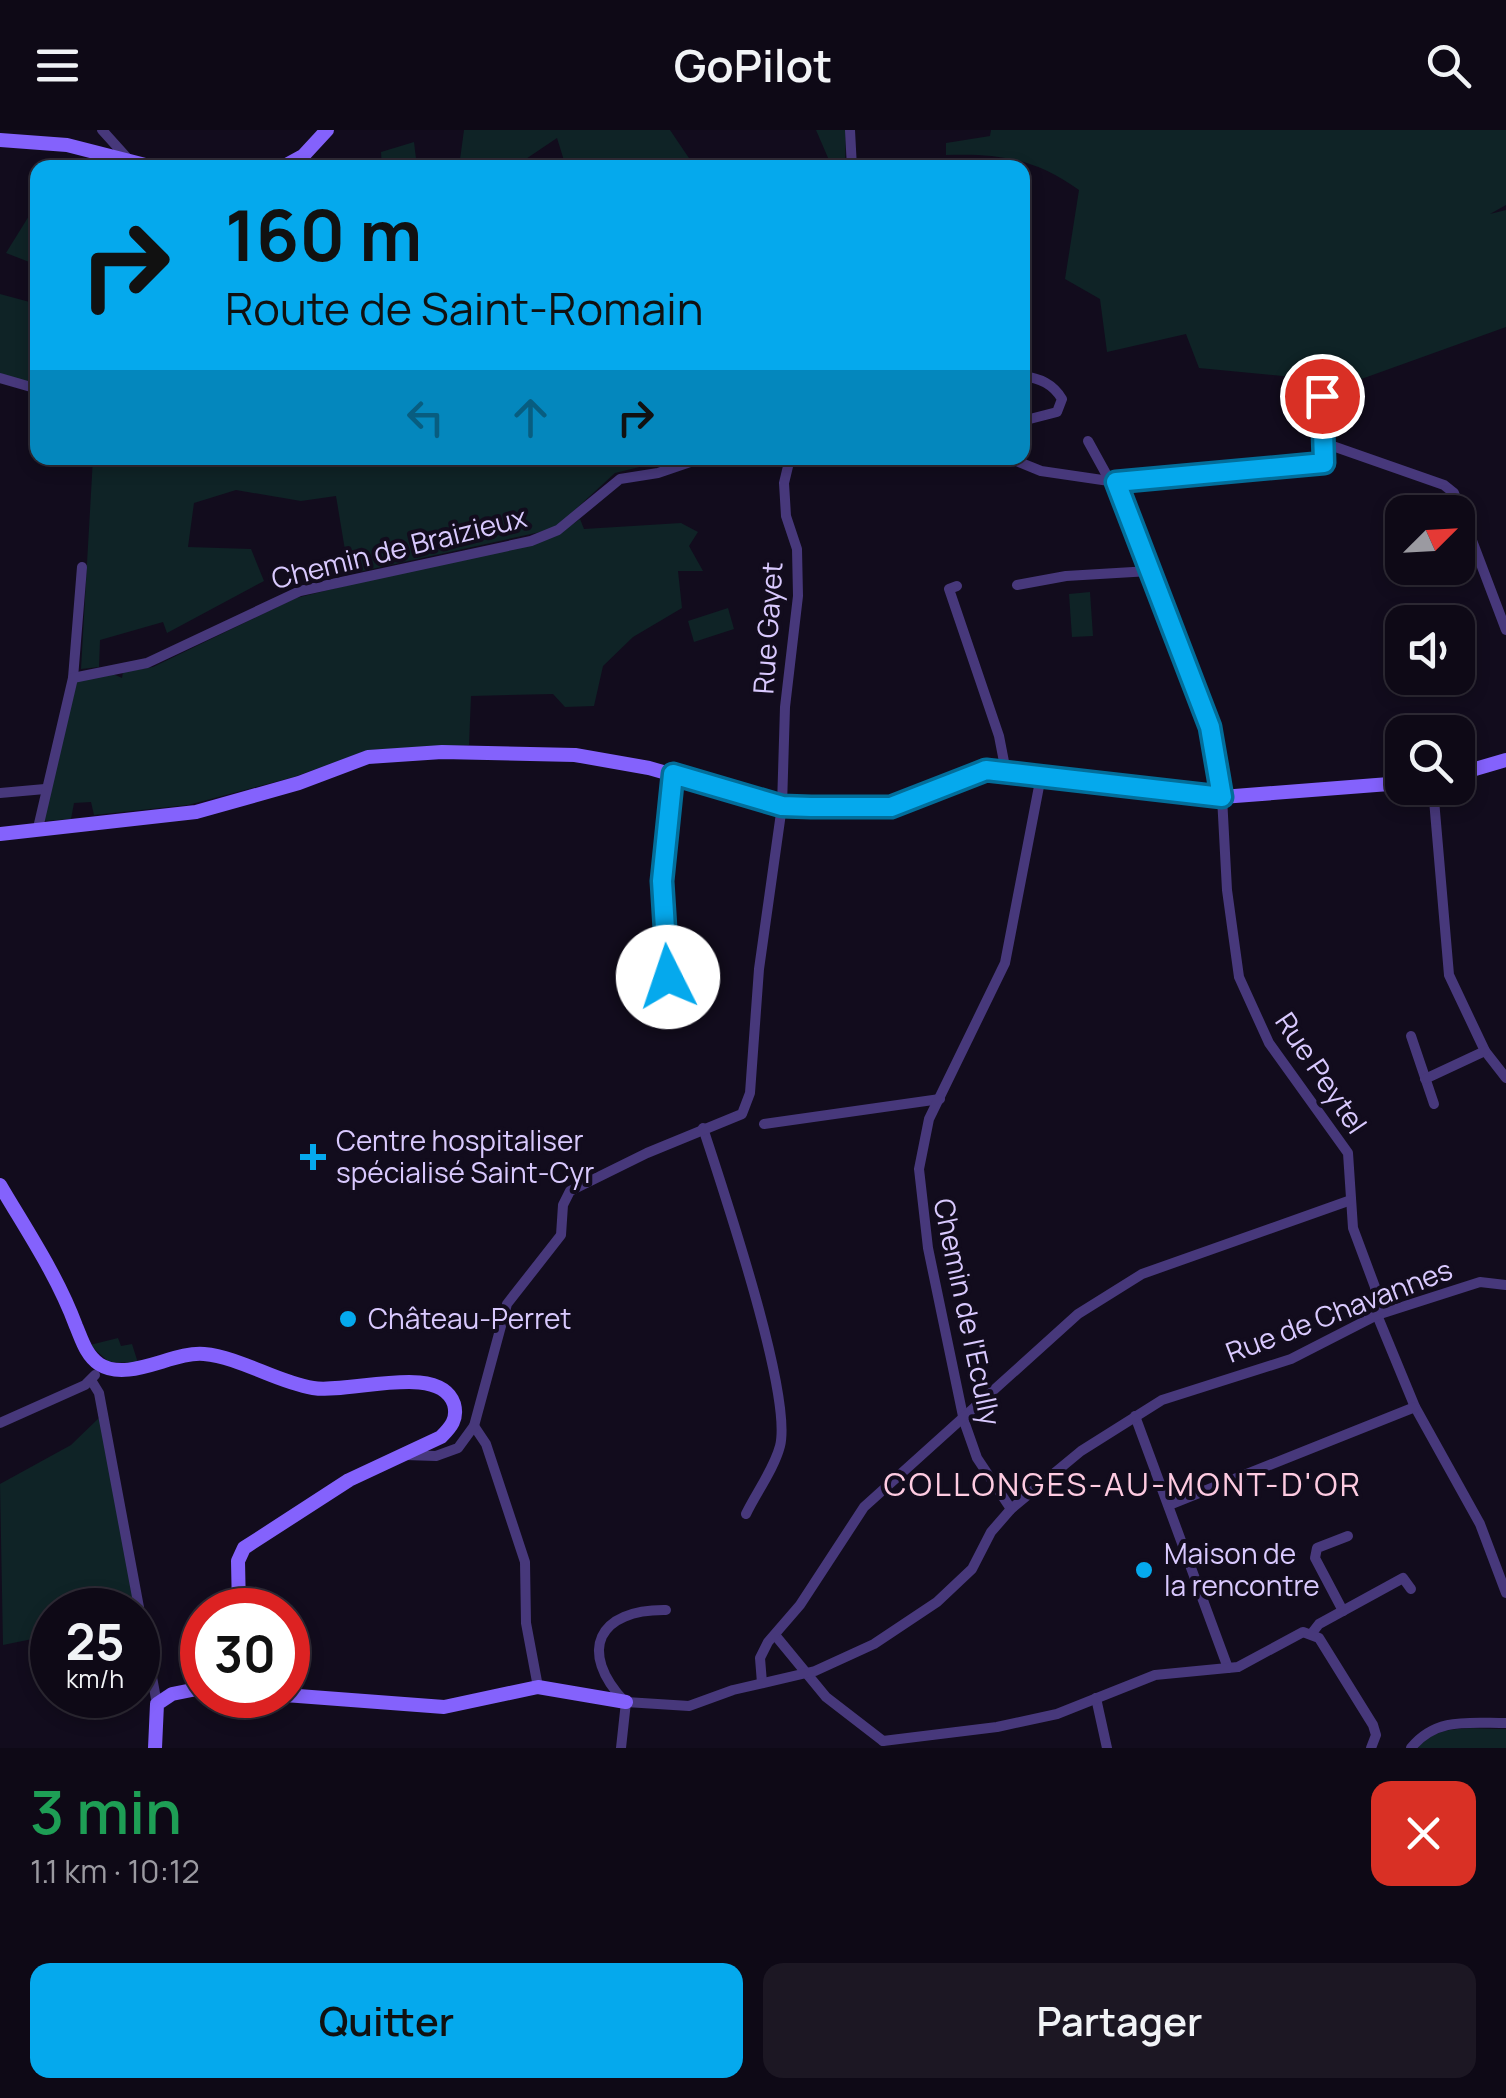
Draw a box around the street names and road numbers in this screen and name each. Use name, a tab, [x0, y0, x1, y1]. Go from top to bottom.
street label: Chemin de Braizieux	[267, 497, 530, 597]
street label: Rue Gayet	[743, 561, 791, 695]
street label: Rue Peytel	[1267, 1004, 1376, 1141]
street label: Chemin de l'Ecully	[925, 1195, 1011, 1429]
street label: Rue de Chavannes	[1220, 1249, 1457, 1371]

